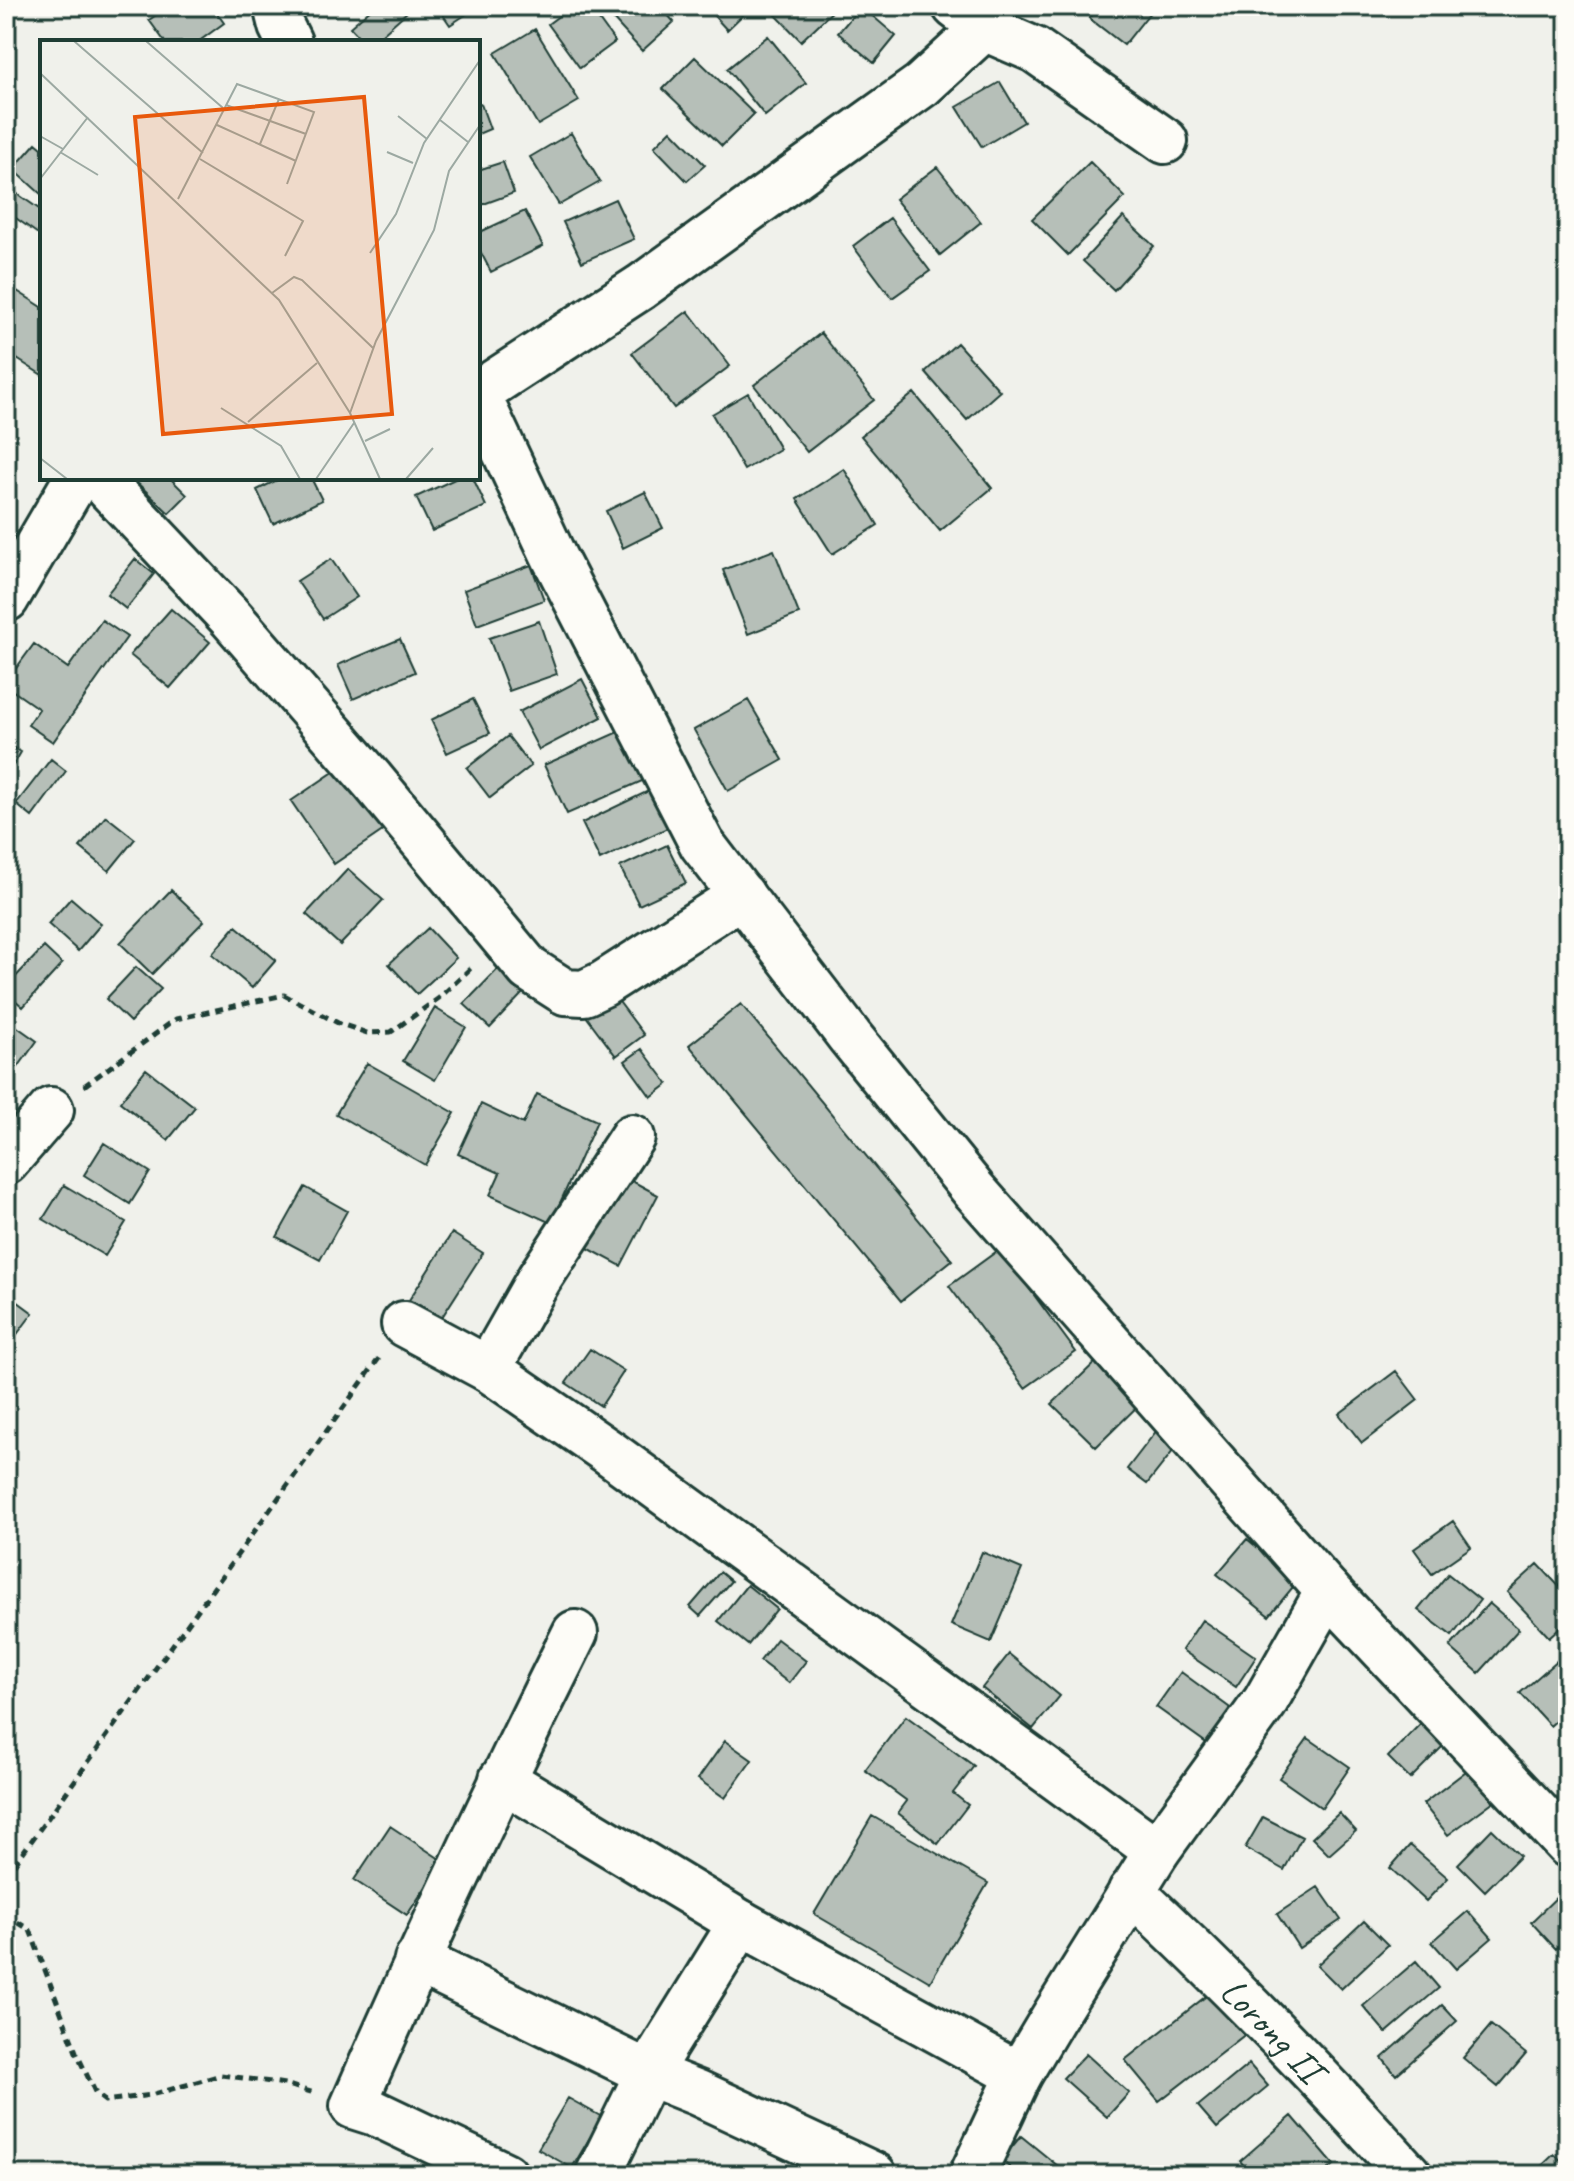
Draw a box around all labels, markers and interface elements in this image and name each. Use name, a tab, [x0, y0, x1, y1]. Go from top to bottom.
inset map	[40, 40, 480, 480]
street label: Lorong II	[1211, 1968, 1339, 2098]

